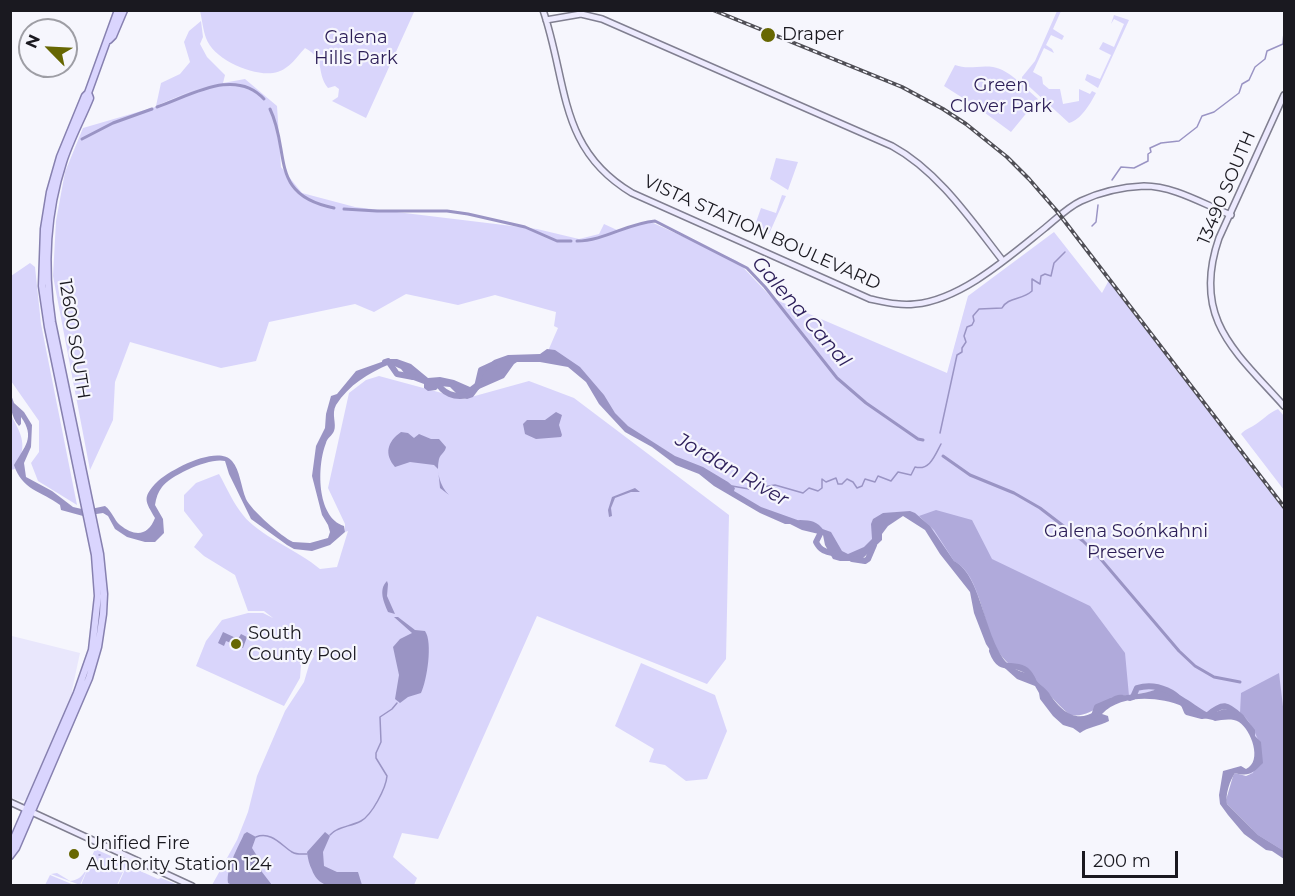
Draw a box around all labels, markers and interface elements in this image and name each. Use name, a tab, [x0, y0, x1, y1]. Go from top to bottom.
north arrow	[18, 18, 78, 78]
place label: Draper	[782, 24, 844, 46]
marker: Draper	[759, 26, 777, 44]
park label: Galena Hills Park	[314, 27, 398, 70]
text: N	[22, 32, 44, 51]
park label: Green Clover Park	[950, 75, 1052, 118]
street label: 13490 SOUTH	[1193, 128, 1261, 248]
street label: VISTA STATION BOULEVARD	[640, 171, 884, 295]
water label: Galena Canal	[746, 252, 856, 372]
street label: 12600 SOUTH	[54, 277, 94, 401]
water label: Jordan River	[671, 428, 793, 512]
park label: Galena Soónkahni Preserve	[1044, 521, 1208, 564]
place label: South County Pool	[248, 623, 357, 666]
marker: South County Pool	[229, 637, 243, 651]
place label: Unified Fire Authority Station 124	[86, 833, 272, 876]
scale bar	[1085, 839, 1181, 877]
marker: Unified Fire Authority Station 124	[67, 847, 81, 861]
text: 200 m	[1093, 850, 1151, 872]

